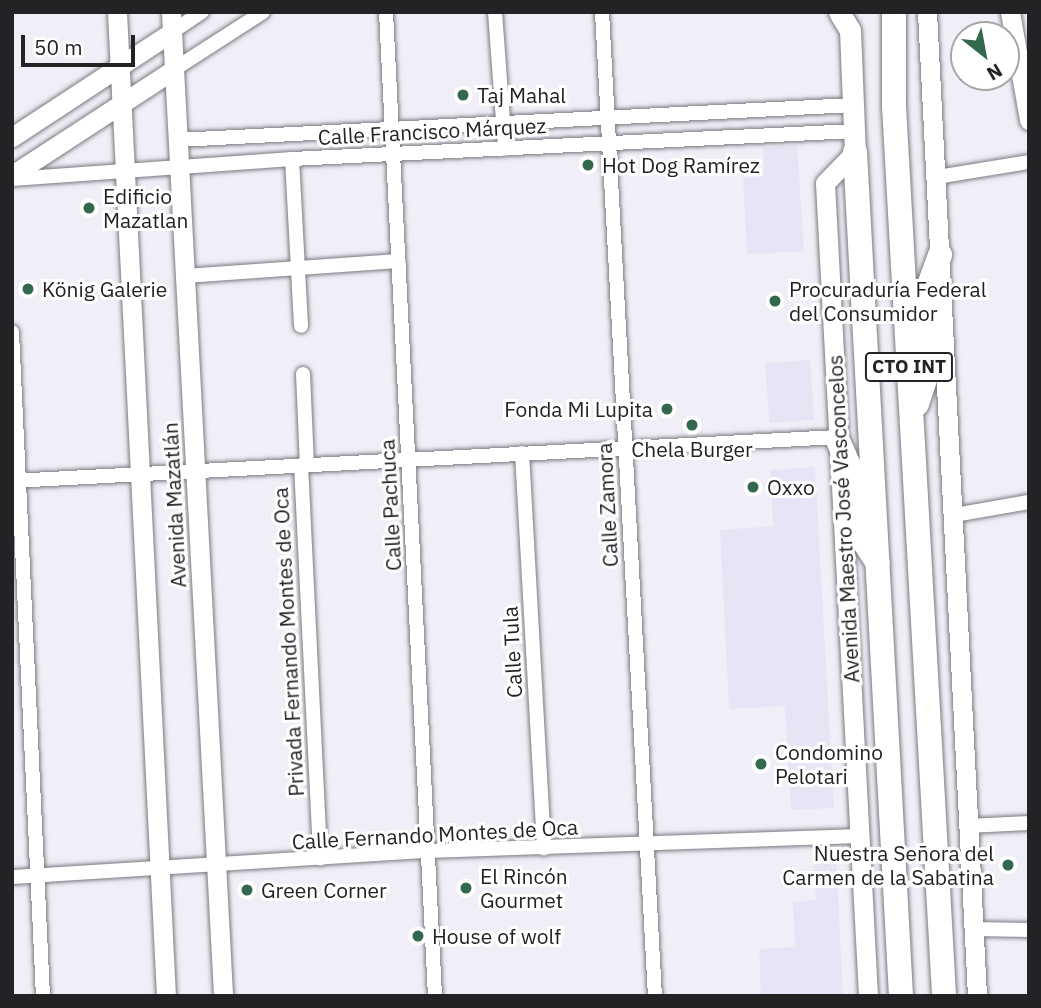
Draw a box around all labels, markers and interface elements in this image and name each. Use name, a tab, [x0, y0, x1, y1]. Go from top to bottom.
scale bar	[24, 21, 138, 65]
north arrow	[950, 21, 1020, 91]
text: 50 m	[34, 33, 83, 61]
text: N	[983, 58, 1007, 86]
place label: Taj Mahal	[477, 82, 566, 108]
marker: Taj Mahal	[455, 87, 471, 103]
street label: Calle Francisco Márquez	[317, 112, 547, 150]
place label: Hot Dog Ramírez	[602, 152, 760, 178]
marker: Hot Dog Ramírez	[580, 157, 596, 173]
place label: Edificio Mazatlan	[103, 183, 188, 233]
marker: Edificio Mazatlan	[81, 200, 97, 216]
place label: König Galerie	[42, 276, 167, 302]
place label: Procuraduría Federal del Consumidor	[789, 276, 986, 326]
marker: König Galerie	[20, 281, 36, 297]
marker: Procuraduría Federal del Consumidor	[767, 293, 783, 309]
road number: CTO INT	[864, 352, 954, 382]
street label: Avenida Maestro José Vasconcelos	[822, 354, 864, 684]
place label: Fonda Mi Lupita	[504, 396, 653, 422]
marker: Fonda Mi Lupita	[659, 401, 675, 417]
marker: Chela Burger	[684, 417, 700, 433]
street label: Avenida Mazatlán	[157, 422, 191, 588]
place label: Chela Burger	[631, 436, 753, 462]
street label: Calle Pachuca	[374, 438, 406, 572]
street label: Calle Zamora	[591, 442, 623, 568]
place label: Oxxo	[767, 474, 815, 500]
marker: Oxxo	[745, 479, 761, 495]
street label: Privada Fernando Montes de Oca	[267, 487, 309, 797]
street label: Calle Tula	[497, 605, 527, 699]
place label: Condomino Pelotari	[775, 739, 883, 789]
marker: Condomino Pelotari	[753, 756, 769, 772]
street label: Calle Fernando Montes de Oca	[291, 814, 579, 854]
place label: Nuestra Señora del Carmen de la Sabatina	[782, 840, 994, 890]
marker: Nuestra Señora del Carmen de la Sabatina	[1000, 857, 1016, 873]
place label: El Rincón Gourmet	[480, 863, 568, 913]
place label: Green Corner	[261, 877, 387, 903]
marker: El Rincón Gourmet	[458, 880, 474, 896]
marker: Green Corner	[239, 882, 255, 898]
place label: House of wolf	[432, 923, 561, 949]
marker: House of wolf	[410, 928, 426, 944]

